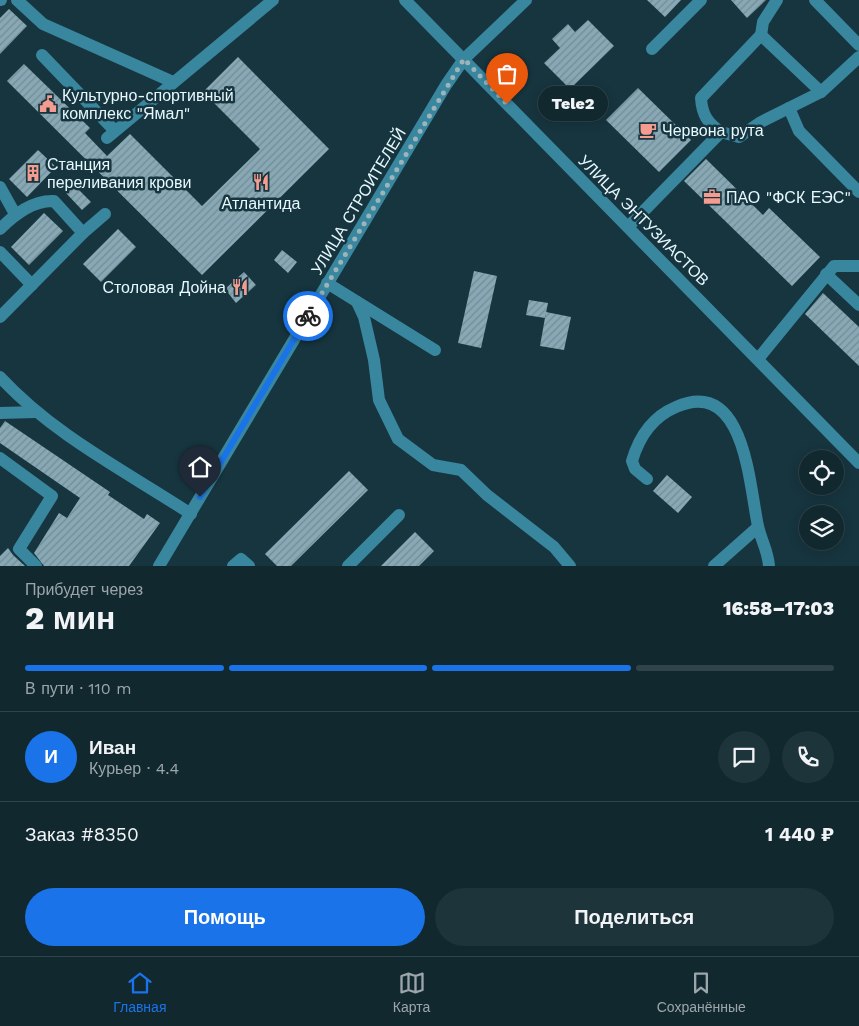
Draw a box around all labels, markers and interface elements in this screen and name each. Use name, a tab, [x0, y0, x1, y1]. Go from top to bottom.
pin	[486, 53, 528, 104]
icon: bag	[493, 60, 521, 88]
place label: Культурно-спортивный комплекс "Ямал"	[62, 86, 234, 123]
callout: Tele2	[537, 86, 607, 122]
public building icon: Культурно-спортивный комплекс "Ямал"	[38, 94, 58, 114]
text: Tele2	[552, 94, 594, 113]
cafe icon: Червона рута	[638, 120, 658, 140]
place label: Червона рута	[662, 121, 764, 140]
street label: УЛИЦА СТРОИТЕЛЕЙ	[307, 124, 410, 278]
street label: УЛИЦА ЭНТУЗИАСТОВ	[574, 151, 713, 290]
place label: Станция переливания крови	[47, 155, 191, 192]
building icon: Станция переливания крови	[23, 163, 43, 183]
restaurant icon: Атлантида	[251, 172, 271, 192]
office icon: ПАО "ФСК ЕЭС"	[702, 187, 722, 207]
place label: ПАО "ФСК ЕЭС"	[726, 188, 851, 207]
place label: Атлантида	[222, 194, 301, 213]
restaurant icon: Столовая Дойна	[230, 277, 250, 297]
place label: Столовая Дойна	[102, 278, 226, 297]
courier	[283, 291, 333, 341]
icon: bike	[294, 302, 322, 330]
pin	[179, 446, 221, 497]
map controls	[799, 450, 844, 550]
button: locate	[799, 450, 844, 495]
icon: home	[186, 453, 214, 481]
button: layers	[799, 505, 844, 550]
text: Прибудет через	[25, 580, 143, 599]
text: 16:58–17:03	[723, 597, 834, 620]
text: 2 мин	[25, 599, 115, 637]
text: В пути · 110 m	[25, 679, 131, 698]
button: chat	[718, 731, 770, 783]
button: phone	[782, 731, 834, 783]
text: Иван	[89, 736, 136, 759]
text: И	[44, 745, 58, 768]
text: Курьер · 4.4	[89, 759, 179, 778]
text: Заказ #8350	[25, 823, 139, 846]
text: 1 440 ₽	[765, 823, 834, 846]
button: Помощь	[25, 888, 425, 946]
button: Поделиться	[435, 888, 834, 946]
tab: Главная	[113, 969, 166, 1015]
tab: Карта	[393, 969, 430, 1015]
tab: Сохранённые	[657, 969, 746, 1015]

